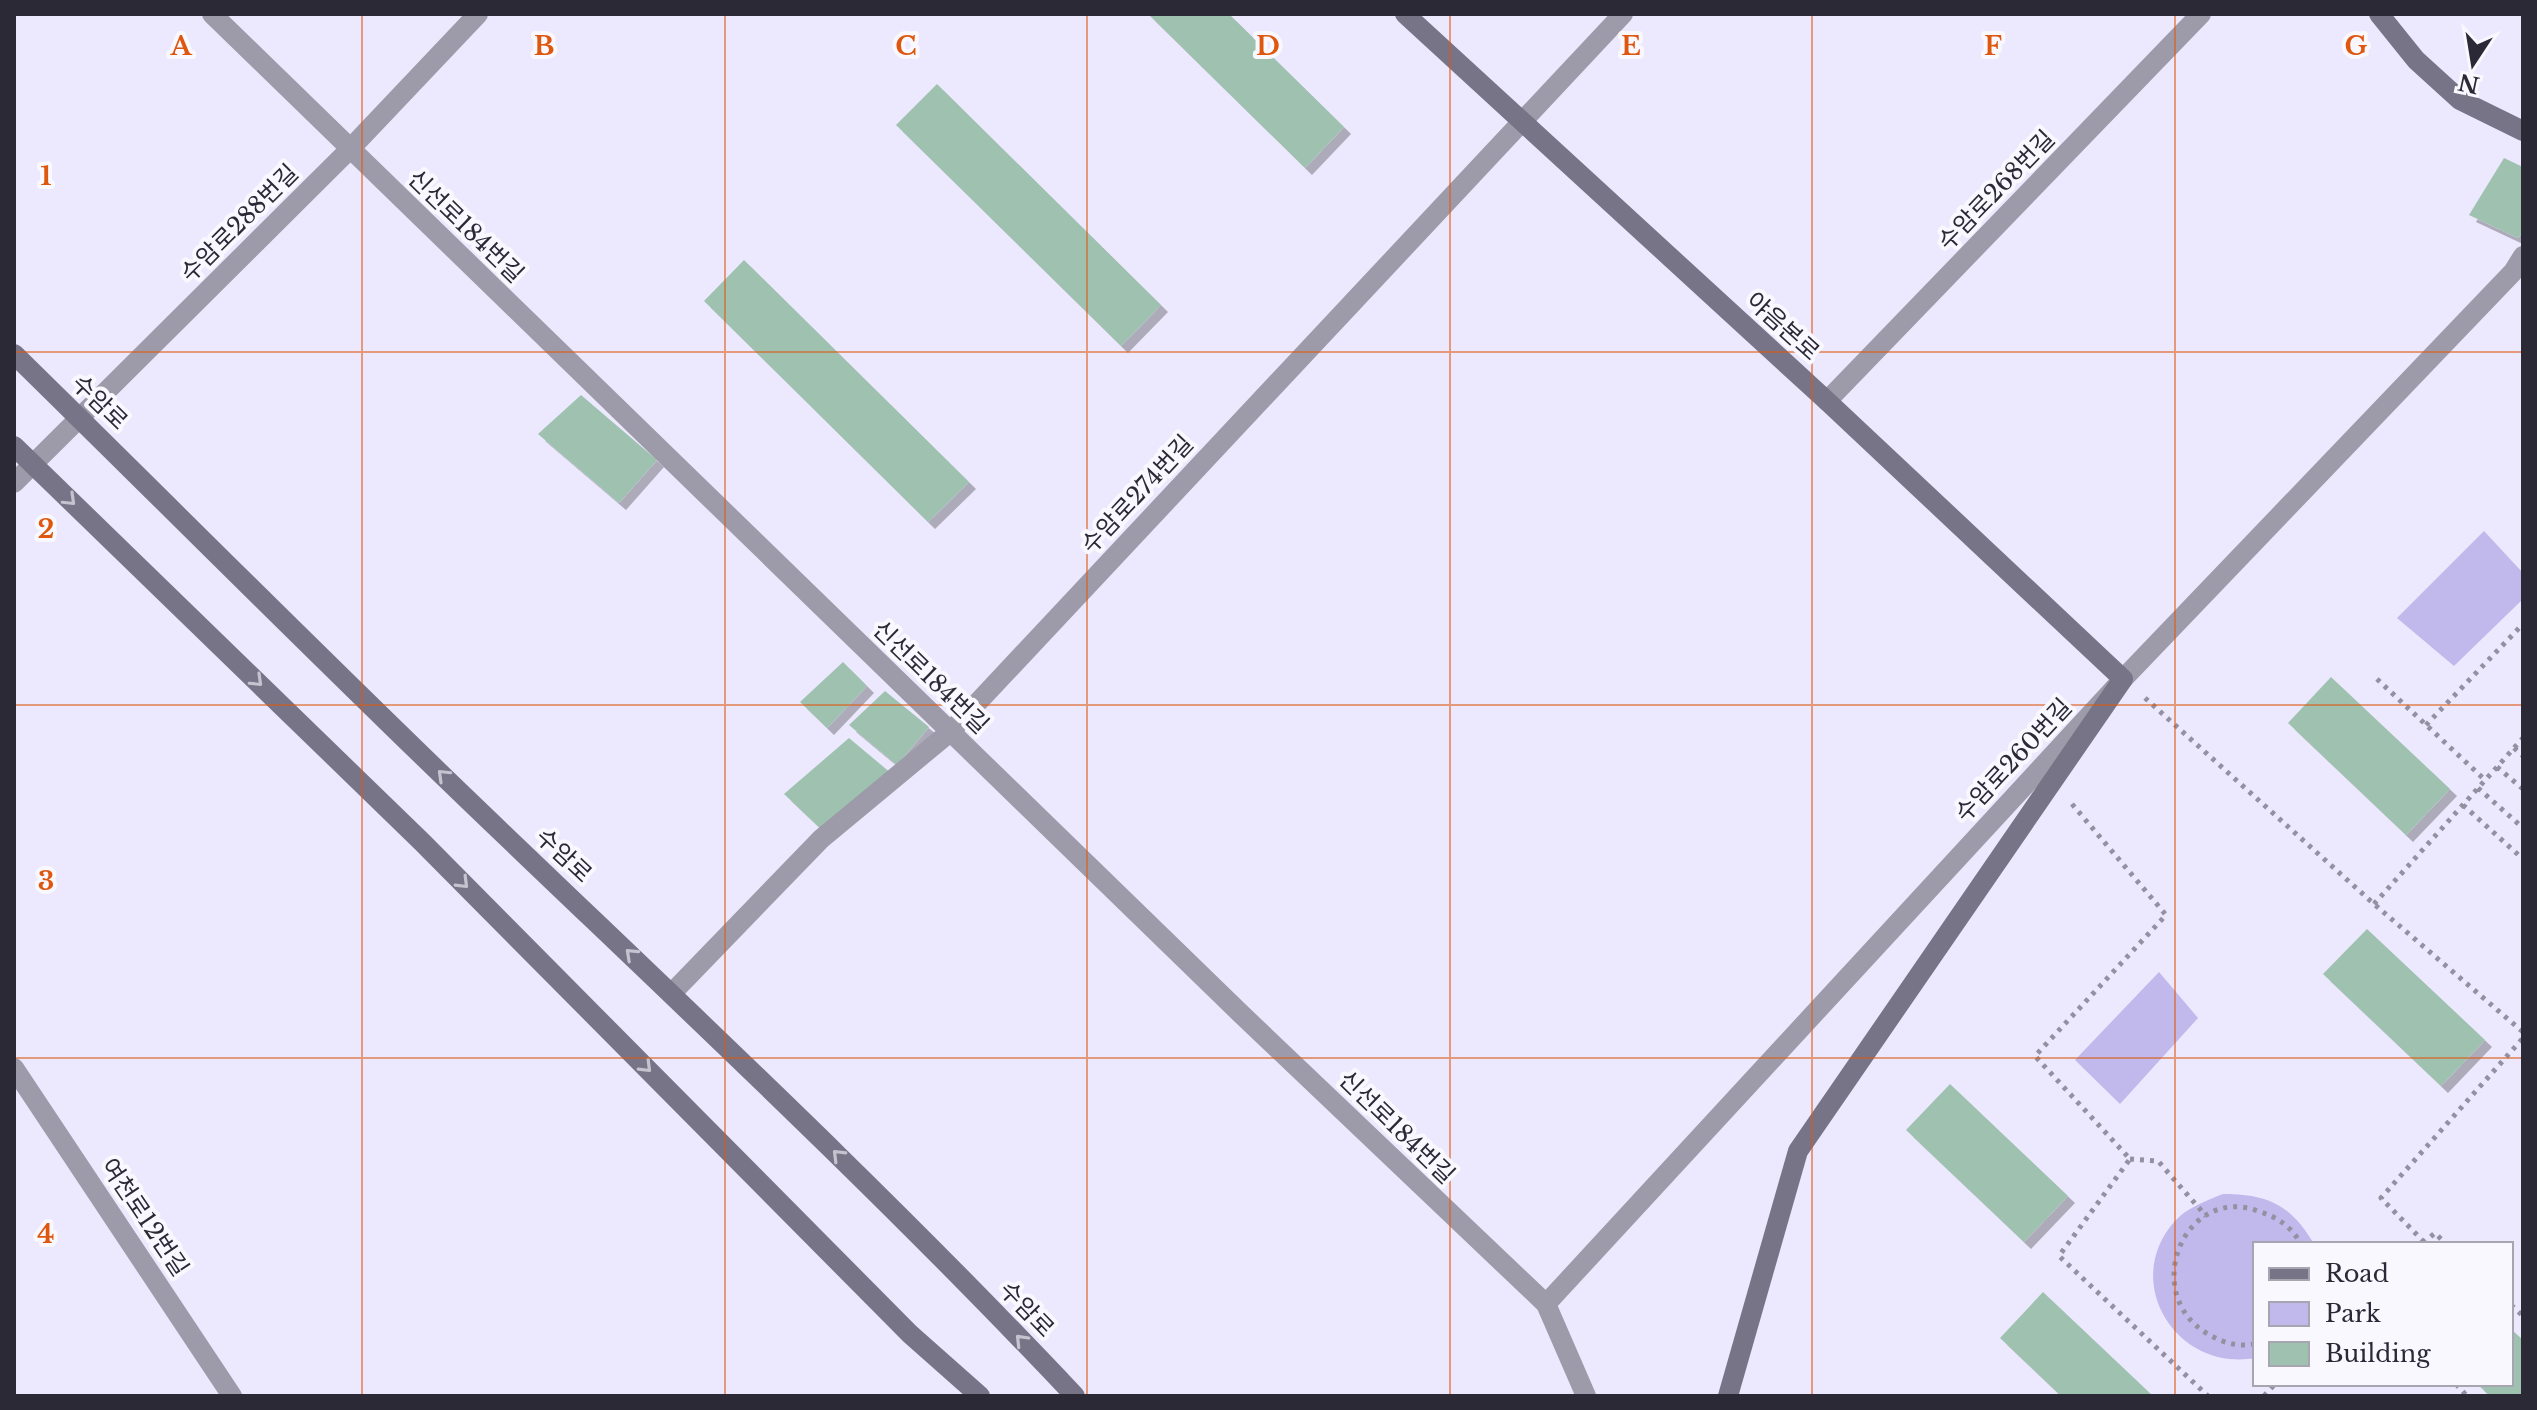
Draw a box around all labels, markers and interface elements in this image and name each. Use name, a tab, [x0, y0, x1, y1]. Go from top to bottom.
north arrow	[2433, 24, 2513, 104]
text: A	[169, 30, 192, 62]
text: B	[534, 30, 554, 62]
text: C	[895, 30, 917, 62]
text: D	[1256, 30, 1280, 62]
text: E	[1621, 30, 1641, 62]
text: F	[1984, 30, 2002, 62]
text: G	[2345, 30, 2368, 62]
text: N	[2456, 68, 2482, 98]
street label: 수암로268번길	[1932, 124, 2060, 256]
street label: 수암로288번길	[174, 158, 304, 288]
text: 1	[40, 160, 52, 192]
street label: 신선로184번길	[402, 164, 530, 288]
street label: 야음본로	[1740, 286, 1826, 366]
street label: 수암로	[66, 369, 134, 435]
street label: 수암로274번길	[1075, 429, 1199, 559]
one-way arrow	[61, 491, 75, 506]
text: 2	[38, 513, 54, 545]
street label: 신선로184번길	[867, 615, 995, 739]
one-way arrow	[248, 672, 262, 687]
street label: 수암로260번길	[1949, 692, 2077, 828]
one-way arrow	[438, 770, 452, 784]
street label: 수암로	[530, 822, 598, 888]
text: 3	[38, 865, 54, 897]
one-way arrow	[454, 873, 468, 888]
one-way arrow	[626, 949, 640, 964]
one-way arrow	[637, 1057, 651, 1072]
street label: 신선로184번길	[1333, 1065, 1461, 1189]
one-way arrow	[833, 1150, 847, 1164]
street label: 여천로12번길	[95, 1153, 195, 1281]
text: 4	[37, 1218, 55, 1250]
legend	[2253, 1242, 2513, 1386]
text: Road	[2325, 1259, 2389, 1288]
street label: 수암로	[994, 1275, 1060, 1343]
text: Park	[2325, 1299, 2381, 1328]
one-way arrow	[1016, 1335, 1030, 1349]
text: Building	[2325, 1339, 2431, 1368]

